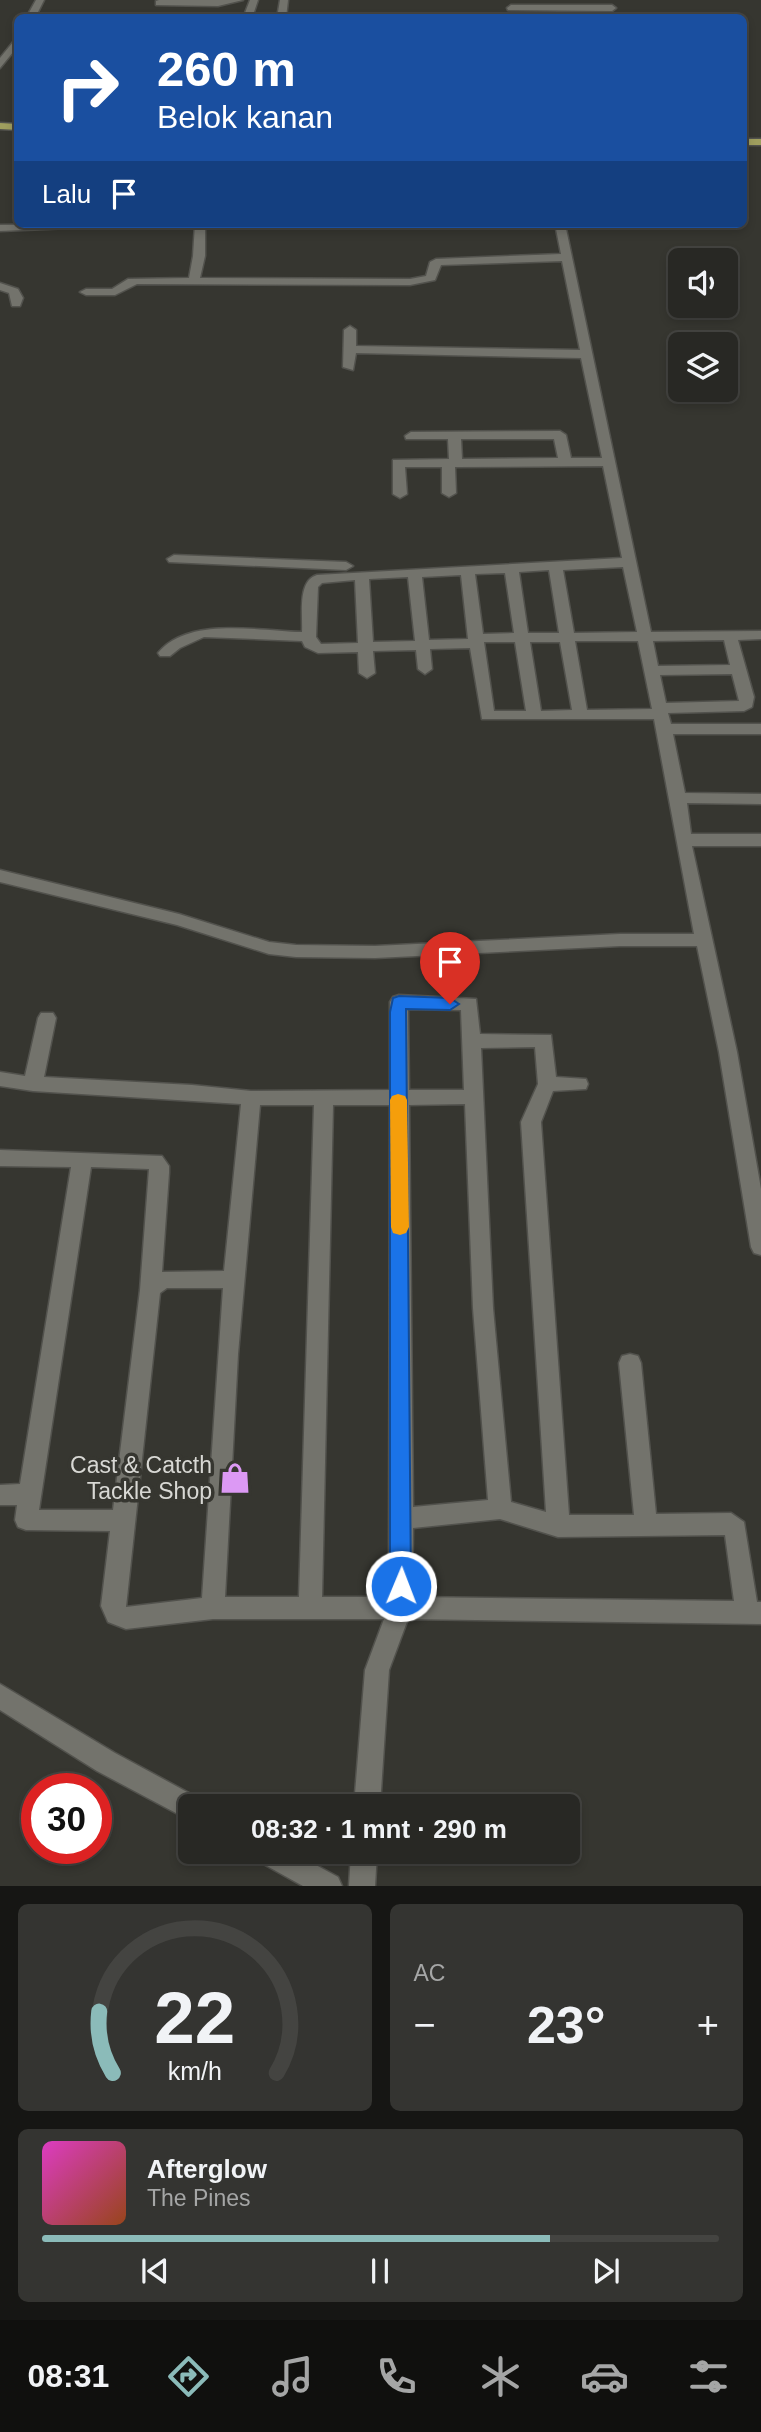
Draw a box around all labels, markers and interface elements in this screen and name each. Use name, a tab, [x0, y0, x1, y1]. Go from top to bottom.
icon: right	[42, 42, 133, 133]
text: 260 m	[157, 42, 296, 96]
text: Belok kanan	[157, 99, 333, 135]
icon: arrive	[105, 175, 143, 213]
text: Lalu	[42, 179, 91, 209]
map controls	[668, 248, 738, 402]
button: sound	[668, 248, 738, 318]
button: layers	[668, 332, 738, 402]
pin	[420, 932, 480, 1004]
icon: arrive	[431, 943, 469, 981]
place label: Cast & Catcth Tackle Shop	[70, 1452, 212, 1504]
shop icon: Cast & Catcth Tackle Shop	[218, 1461, 252, 1495]
position arrow	[364, 1549, 438, 1623]
speed limit sign: 30	[21, 1773, 112, 1864]
text: 08:32 · 1 mnt · 290 m	[251, 1814, 507, 1844]
text: AC	[414, 1960, 445, 1986]
text: 22	[154, 1978, 235, 2059]
text: 23°	[527, 1996, 606, 2054]
text: −	[414, 2004, 436, 2046]
text: +	[697, 2004, 719, 2046]
text: km/h	[168, 2057, 222, 2085]
text: Afterglow	[147, 2154, 267, 2184]
text: The Pines	[147, 2185, 251, 2211]
icon: previous	[136, 2252, 174, 2290]
icon: pause	[361, 2252, 399, 2290]
icon: next	[587, 2252, 625, 2290]
icon: directions	[164, 2352, 213, 2401]
icon: music	[268, 2352, 317, 2401]
icon: phone	[372, 2352, 421, 2401]
icon: climate	[476, 2352, 525, 2401]
icon: car	[580, 2352, 629, 2401]
icon: filters	[684, 2352, 733, 2401]
text: 08:31	[28, 2358, 109, 2394]

